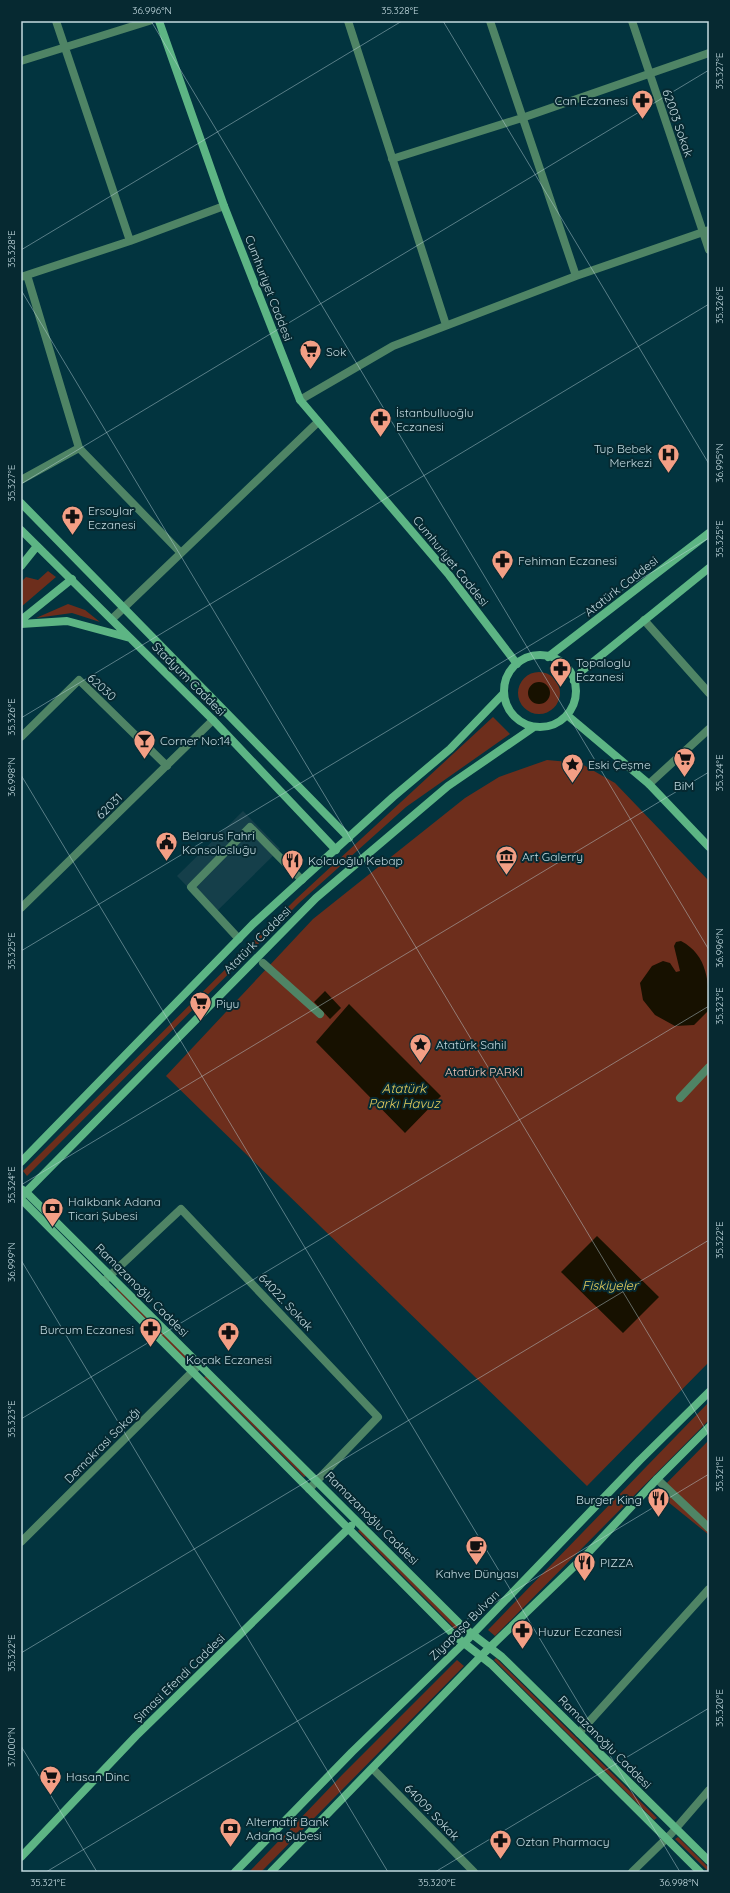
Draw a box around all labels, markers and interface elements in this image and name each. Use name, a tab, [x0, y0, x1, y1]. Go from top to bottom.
text: 36.996°N	[132, 4, 172, 17]
text: 35.328°E	[381, 4, 419, 17]
text: 35.327°E	[713, 52, 726, 89]
pharmacy icon: Can Eczanesi	[630, 87, 656, 120]
street label: 62003 Sokak	[659, 87, 697, 159]
place label: Can Eczanesi	[555, 93, 628, 108]
text: 35.328°E	[5, 230, 18, 268]
street label: Cumhuriyet Caddesi	[242, 233, 296, 343]
text: 35.326°E	[713, 286, 726, 324]
supermarket icon: Sok	[298, 338, 324, 371]
place label: Sok	[326, 344, 346, 359]
place label: İstanbulluoğlu Eczanesi	[396, 405, 474, 434]
pharmacy icon: İstanbulluoğlu Eczanesi	[367, 406, 393, 439]
place label: Tup Bebek Merkezi	[594, 441, 652, 470]
hospital icon: Tup Bebek Merkezi	[655, 442, 681, 475]
text: 36.995°N	[713, 443, 726, 483]
text: 35.327°E	[5, 464, 18, 501]
place label: Ersoylar Eczanesi	[88, 503, 136, 532]
pharmacy icon: Ersoylar Eczanesi	[60, 504, 86, 537]
street label: Cumhuriyet Caddesi	[410, 513, 492, 609]
text: 35.325°E	[713, 520, 726, 558]
pharmacy icon: Fehiman Eczanesi	[490, 547, 516, 580]
place label: Fehiman Eczanesi	[518, 553, 617, 568]
street label: Atatürk Caddesi	[581, 553, 661, 619]
street label: Stadyum Caddesi	[149, 639, 229, 719]
place label: Topaloglu Eczanesi	[576, 655, 631, 684]
pharmacy icon: Topaloglu Eczanesi	[547, 656, 573, 689]
street label: 62030	[84, 670, 120, 704]
text: 35.326°E	[5, 698, 18, 736]
bar icon: Corner No:14	[132, 727, 158, 760]
place label: Corner No:14	[160, 733, 230, 748]
supermarket icon: BiM	[671, 745, 697, 778]
place icon: Eski Çeşme	[560, 751, 586, 784]
text: 35.324°E	[713, 754, 726, 792]
text: 36.998°N	[5, 757, 18, 797]
place label: Eski Çeşme	[588, 757, 651, 772]
place label: BiM	[674, 778, 694, 793]
street label: 62031	[93, 790, 125, 822]
place label: Belarus Fahri Konsolosluğu	[182, 828, 256, 857]
public building icon: Belarus Fahri Konsolosluğu	[153, 829, 179, 862]
museum icon: Art Galerry	[493, 843, 519, 876]
restaurant icon: Kolcuoğlu Kebap	[280, 847, 306, 880]
place label: Art Galerry	[522, 849, 583, 864]
place label: Kolcuoğlu Kebap	[308, 853, 403, 868]
street label: Atatürk Caddesi	[220, 903, 294, 977]
text: 36.996°N	[713, 928, 726, 968]
text: 35.325°E	[5, 932, 18, 970]
text: 35.323°E	[713, 987, 726, 1025]
supermarket icon: Piyu	[187, 990, 213, 1023]
place label: Piyu	[216, 996, 239, 1011]
place icon: Atatürk Sahil	[407, 1031, 433, 1064]
place label: Atatürk Sahil	[436, 1037, 506, 1052]
park label: Atatürk PARKI	[445, 1064, 523, 1079]
water label: Atatürk Parkı Havuz	[368, 1080, 441, 1111]
text: 35.324°E	[5, 1166, 18, 1204]
place label: Halkbank Adana Ticari Şubesi	[68, 1194, 161, 1223]
bank icon: Halkbank Adana Ticari Şubesi	[40, 1195, 66, 1228]
text: 35.322°E	[713, 1221, 726, 1259]
street label: Ramazanoğlu Caddesi	[92, 1240, 192, 1340]
text: 36.999°N	[5, 1242, 18, 1282]
street label: 64022. Sokak	[256, 1270, 316, 1334]
water label: Fiskiyeler	[582, 1277, 640, 1293]
pharmacy icon: Burcum Eczanesi	[137, 1316, 163, 1349]
pharmacy icon: Koçak Eczanesi	[216, 1319, 242, 1352]
place label: Burcum Eczanesi	[40, 1322, 134, 1337]
place label: Koçak Eczanesi	[186, 1352, 272, 1367]
text: 35.323°E	[5, 1400, 18, 1438]
street label: Demokrasi Sokağı	[61, 1404, 143, 1486]
text: 35.321°E	[713, 1456, 726, 1492]
street label: Ramazanoğlu Caddesi	[322, 1468, 422, 1568]
restaurant icon: Burger King	[645, 1486, 671, 1519]
place label: Burger King	[576, 1492, 642, 1507]
cafe icon: Kahve Dünyası	[464, 1533, 490, 1566]
restaurant icon: PIZZA	[571, 1549, 597, 1582]
place label: PIZZA	[600, 1555, 634, 1570]
place label: Kahve Dünyası	[435, 1566, 519, 1581]
street label: Ziyapaşa Bulvarı	[426, 1587, 502, 1663]
pharmacy icon: Huzur Eczanesi	[510, 1618, 536, 1651]
place label: Huzur Eczanesi	[538, 1624, 622, 1639]
street label: Şimasi Efendi Caddesi	[130, 1631, 228, 1725]
text: 35.322°E	[5, 1634, 18, 1672]
text: 35.320°E	[713, 1689, 726, 1727]
street label: Ramazanoğlu Caddesi	[555, 1692, 655, 1792]
text: 37.000°N	[5, 1727, 18, 1767]
supermarket icon: Hasan Dinc	[37, 1763, 63, 1796]
place label: Hasan Dinc	[66, 1769, 129, 1784]
street label: 64009. Sokak	[401, 1781, 463, 1843]
place label: Alternatif Bank Adana Şubesi	[246, 1814, 329, 1843]
bank icon: Alternatif Bank Adana Şubesi	[217, 1815, 243, 1848]
pharmacy icon: Oztan Pharmacy	[487, 1828, 513, 1861]
place label: Oztan Pharmacy	[516, 1834, 610, 1849]
text: 35.321°E	[30, 1876, 66, 1889]
text: 35.320°E	[418, 1876, 456, 1889]
text: 36.998°N	[659, 1876, 699, 1889]

